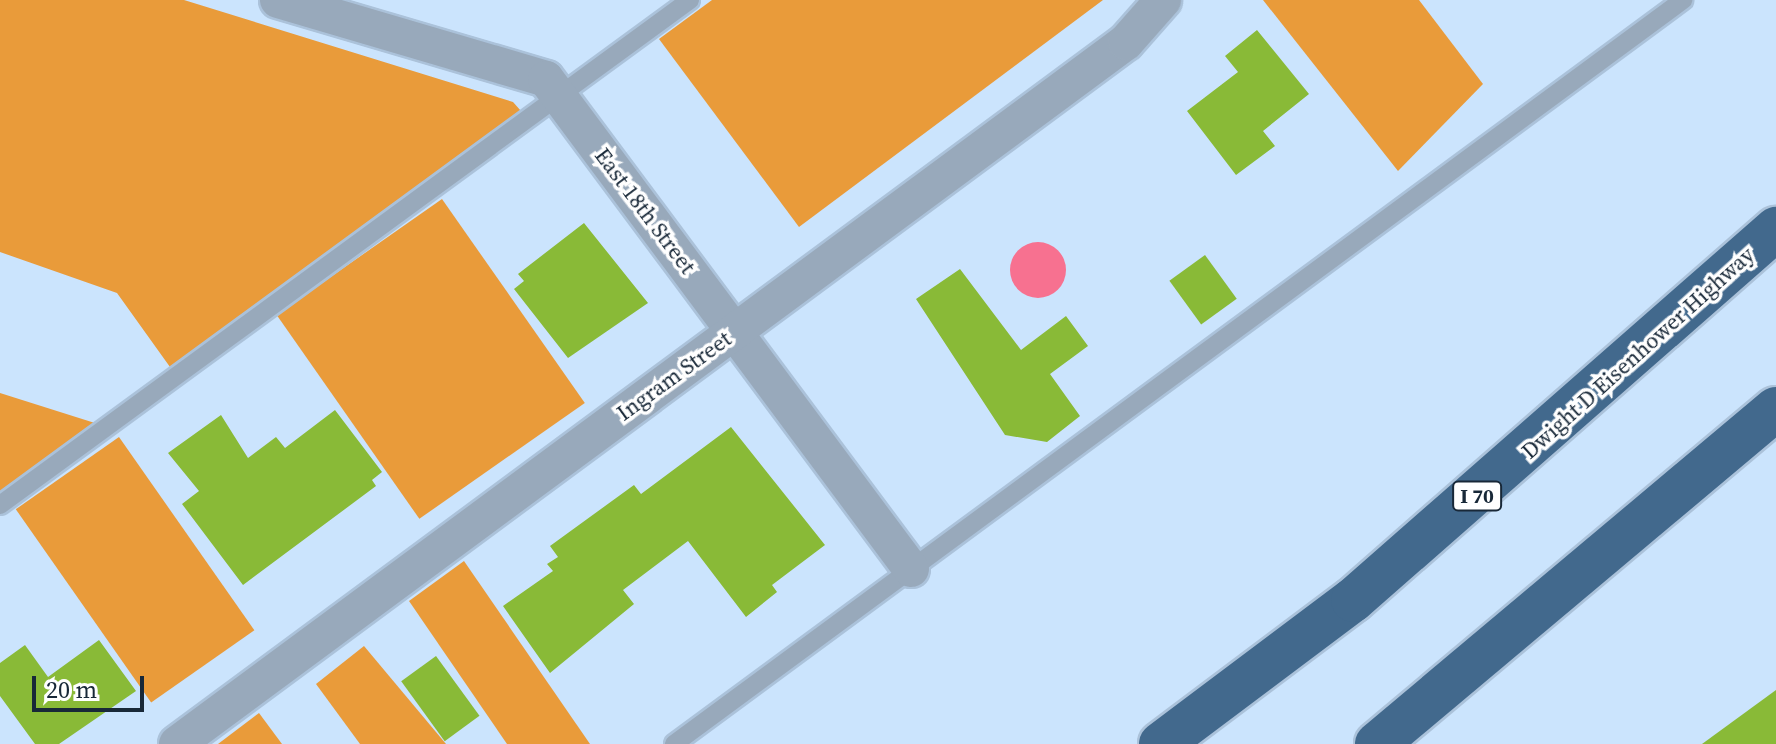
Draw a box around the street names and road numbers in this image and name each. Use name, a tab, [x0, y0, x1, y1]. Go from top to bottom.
street label: East 18th Street	[589, 143, 701, 279]
street label: Dwight D Eisenhower Highway	[1516, 242, 1760, 464]
street label: Ingram Street	[612, 326, 736, 426]
road number: I 70	[1451, 480, 1503, 512]

